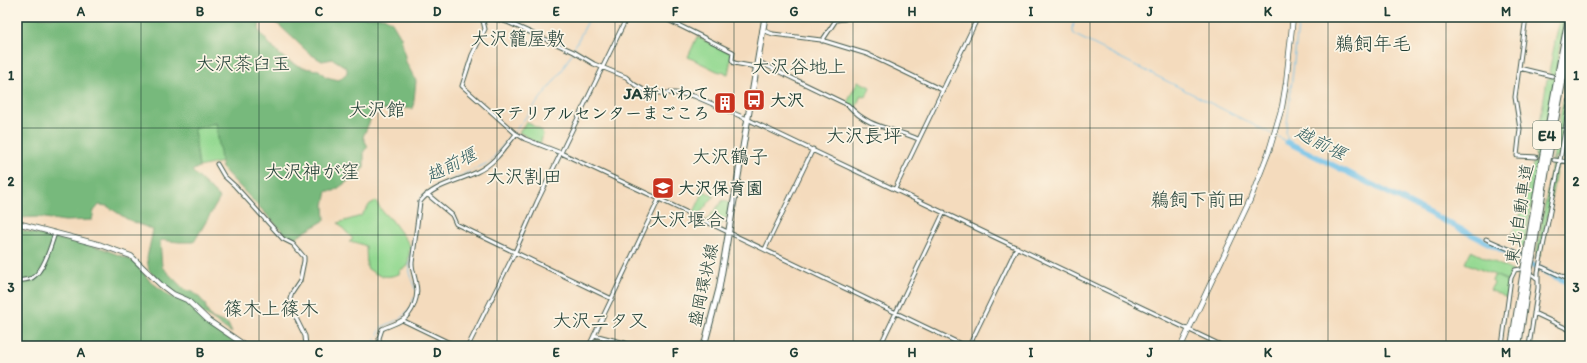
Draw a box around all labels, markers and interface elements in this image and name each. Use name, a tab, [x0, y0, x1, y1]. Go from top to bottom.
text: A	[76, 4, 86, 19]
text: B	[196, 4, 205, 19]
text: C	[315, 4, 324, 19]
text: D	[433, 4, 442, 19]
text: E	[552, 4, 560, 19]
text: F	[672, 4, 679, 19]
text: G	[790, 4, 799, 19]
text: H	[908, 4, 917, 19]
text: I	[1029, 4, 1034, 19]
text: J	[1146, 4, 1154, 19]
text: K	[1264, 4, 1273, 19]
text: L	[1384, 4, 1391, 19]
text: M	[1501, 4, 1511, 19]
district label: 大沢籠屋敷	[470, 27, 566, 50]
district label: 鵜飼年毛	[1335, 32, 1411, 55]
district label: 大沢茶臼玉	[195, 52, 291, 75]
district label: 大沢谷地上	[751, 55, 847, 78]
text: 1	[8, 68, 14, 83]
text: 1	[1573, 68, 1579, 83]
place label: JA新いわて マテリアルセンターまごころ	[490, 83, 710, 123]
bus stop icon: 大沢	[741, 87, 767, 113]
building icon: JA新いわて マテリアルセンターまごころ	[712, 90, 738, 116]
place label: 大沢	[770, 90, 804, 110]
district label: 大沢館	[348, 98, 406, 121]
water label: 越前堰	[1291, 120, 1352, 166]
road number: E4	[1533, 121, 1561, 149]
district label: 大沢長坪	[826, 124, 902, 147]
water label: 越前堰	[421, 142, 482, 188]
district label: 大沢鶴子	[692, 145, 768, 168]
district label: 大沢神が窪	[264, 160, 360, 183]
street label: 東北自動車道	[1501, 162, 1537, 266]
district label: 大沢割田	[486, 165, 562, 188]
text: 2	[8, 174, 15, 189]
text: 2	[1573, 174, 1580, 189]
school or university icon: 大沢保育園	[650, 175, 676, 201]
place label: 大沢保育園	[678, 178, 763, 198]
district label: 鵜飼下前田	[1150, 188, 1246, 211]
district label: 大沢堰合	[649, 208, 725, 231]
street label: 盛岡環状線	[684, 241, 722, 329]
text: 3	[7, 280, 15, 295]
text: 3	[1572, 280, 1580, 295]
district label: 篠木上篠木	[223, 297, 319, 320]
district label: 大沢二タ又	[552, 309, 648, 332]
text: A	[76, 345, 86, 360]
text: B	[196, 345, 205, 360]
text: C	[315, 345, 324, 360]
text: D	[433, 345, 442, 360]
text: E	[552, 345, 560, 360]
text: F	[672, 345, 679, 360]
text: G	[790, 345, 799, 360]
text: H	[908, 345, 917, 360]
text: I	[1029, 345, 1034, 360]
text: J	[1146, 345, 1154, 360]
text: K	[1264, 345, 1273, 360]
text: L	[1384, 345, 1391, 360]
text: M	[1501, 345, 1511, 360]

